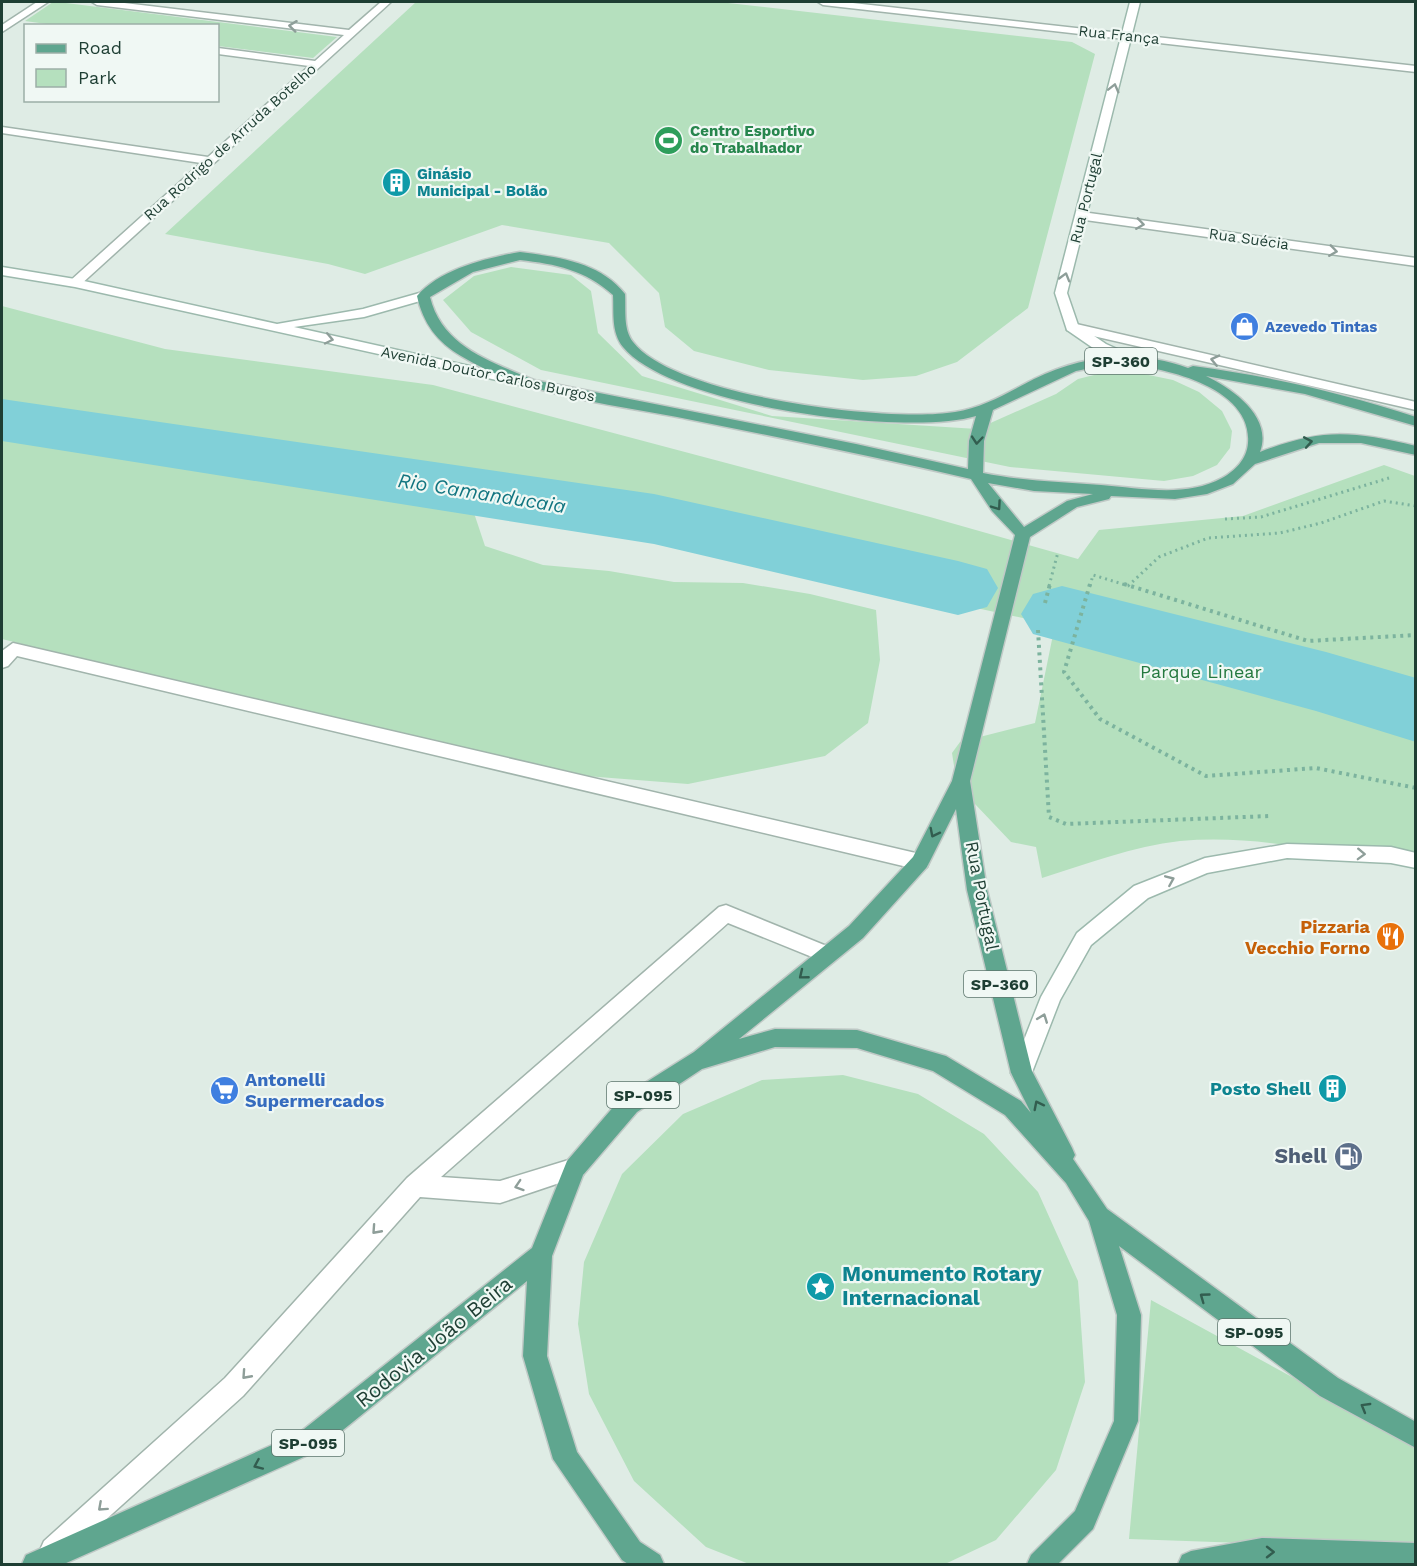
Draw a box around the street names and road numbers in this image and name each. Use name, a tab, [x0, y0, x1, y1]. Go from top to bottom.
street label: Rua França	[1078, 22, 1161, 48]
street label: Rua Rodrigo de Arruda Botelho	[140, 60, 320, 224]
street label: Rua Portugal	[1066, 151, 1106, 245]
street label: Rua Suécia	[1208, 224, 1291, 254]
street label: Avenida Doutor Carlos Burgos	[379, 343, 597, 406]
road number: SP-360	[1085, 348, 1157, 374]
street label: Rua Portugal	[962, 839, 1003, 953]
road number: SP-360	[964, 971, 1036, 997]
road number: SP-095	[607, 1082, 679, 1108]
street label: Rodovia João Beira	[350, 1271, 517, 1412]
road number: SP-095	[1218, 1319, 1290, 1345]
road number: SP-095	[272, 1430, 344, 1456]

